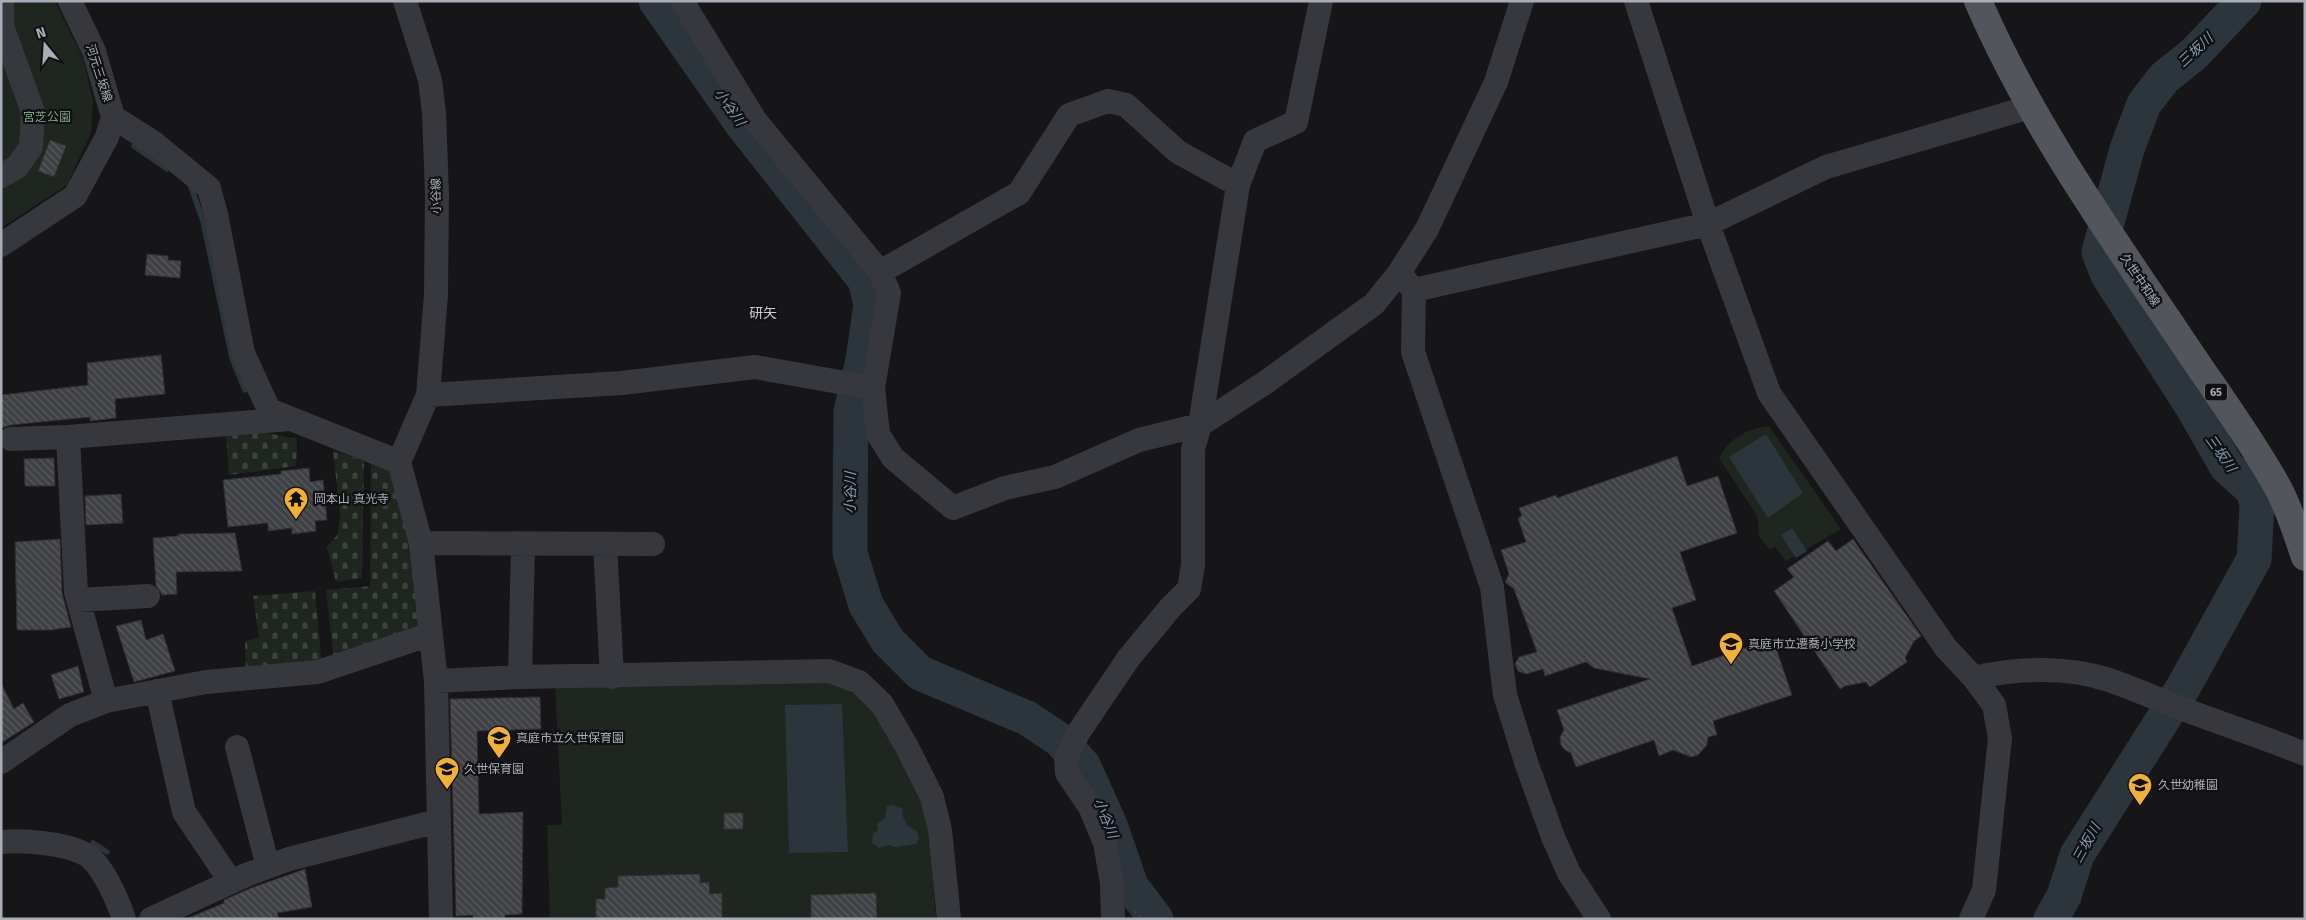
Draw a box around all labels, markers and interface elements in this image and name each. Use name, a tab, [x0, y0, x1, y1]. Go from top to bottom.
north arrow	[20, 20, 70, 70]
text: N	[34, 24, 48, 43]
water label: 三坂川	[2174, 28, 2218, 71]
street label: 河元三坂線	[83, 42, 115, 104]
water label: 小谷川	[711, 85, 750, 131]
park label: 宮芝公園	[23, 110, 71, 124]
street label: 小谷線	[429, 178, 443, 214]
street label: 久世中和線	[2117, 251, 2163, 309]
district label: 研矢	[749, 305, 777, 322]
road number: 65	[2205, 384, 2227, 401]
water label: 三坂川	[2202, 431, 2241, 477]
water label: 小谷川	[842, 470, 859, 514]
temple icon: 岡本山 真光寺	[283, 486, 309, 520]
place label: 岡本山 真光寺	[314, 492, 389, 506]
school or university icon: 真庭市立遷喬小学校	[1718, 631, 1744, 665]
place label: 真庭市立遷喬小学校	[1748, 637, 1856, 651]
school or university icon: 真庭市立久世保育園	[486, 725, 512, 759]
place label: 真庭市立久世保育園	[516, 731, 624, 745]
school or university icon: 久世保育園	[434, 756, 460, 790]
place label: 久世保育園	[464, 762, 524, 776]
school or university icon: 久世幼稚園	[2127, 772, 2153, 806]
place label: 久世幼稚園	[2158, 778, 2218, 792]
water label: 小谷川	[1090, 796, 1122, 843]
water label: 三坂川	[2069, 819, 2105, 866]

